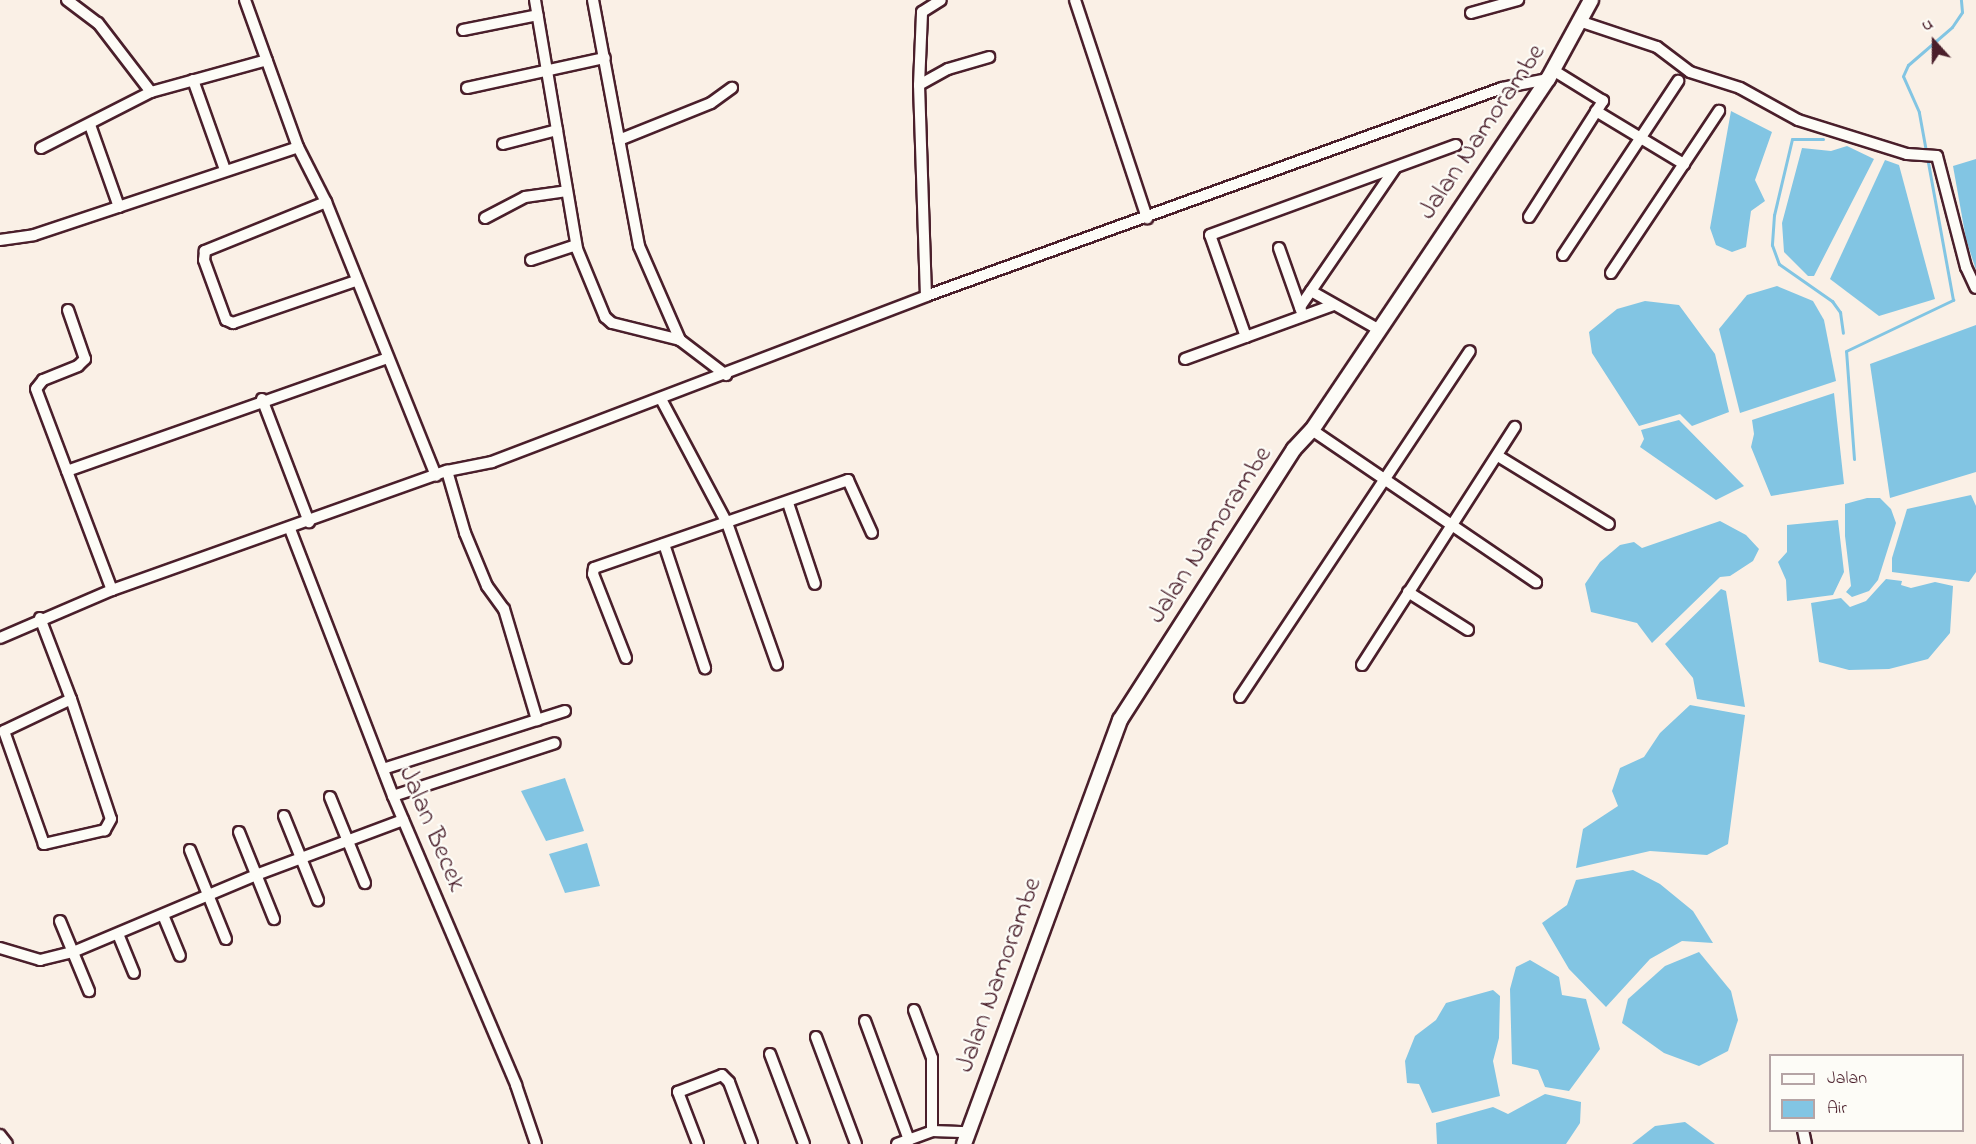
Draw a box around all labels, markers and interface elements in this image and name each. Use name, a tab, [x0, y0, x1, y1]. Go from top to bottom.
north arrow	[1904, 12, 1964, 72]
text: U	[1919, 12, 1937, 38]
street label: Jalan Namorambe	[1411, 38, 1553, 226]
street label: Jalan Namorambe	[1141, 440, 1279, 630]
street label: Jalan Becek	[391, 761, 473, 897]
street label: Jalan Namorambe	[949, 873, 1049, 1077]
legend	[1769, 1054, 1964, 1132]
text: Jalan	[1827, 1066, 1867, 1092]
text: Air	[1827, 1096, 1847, 1122]

